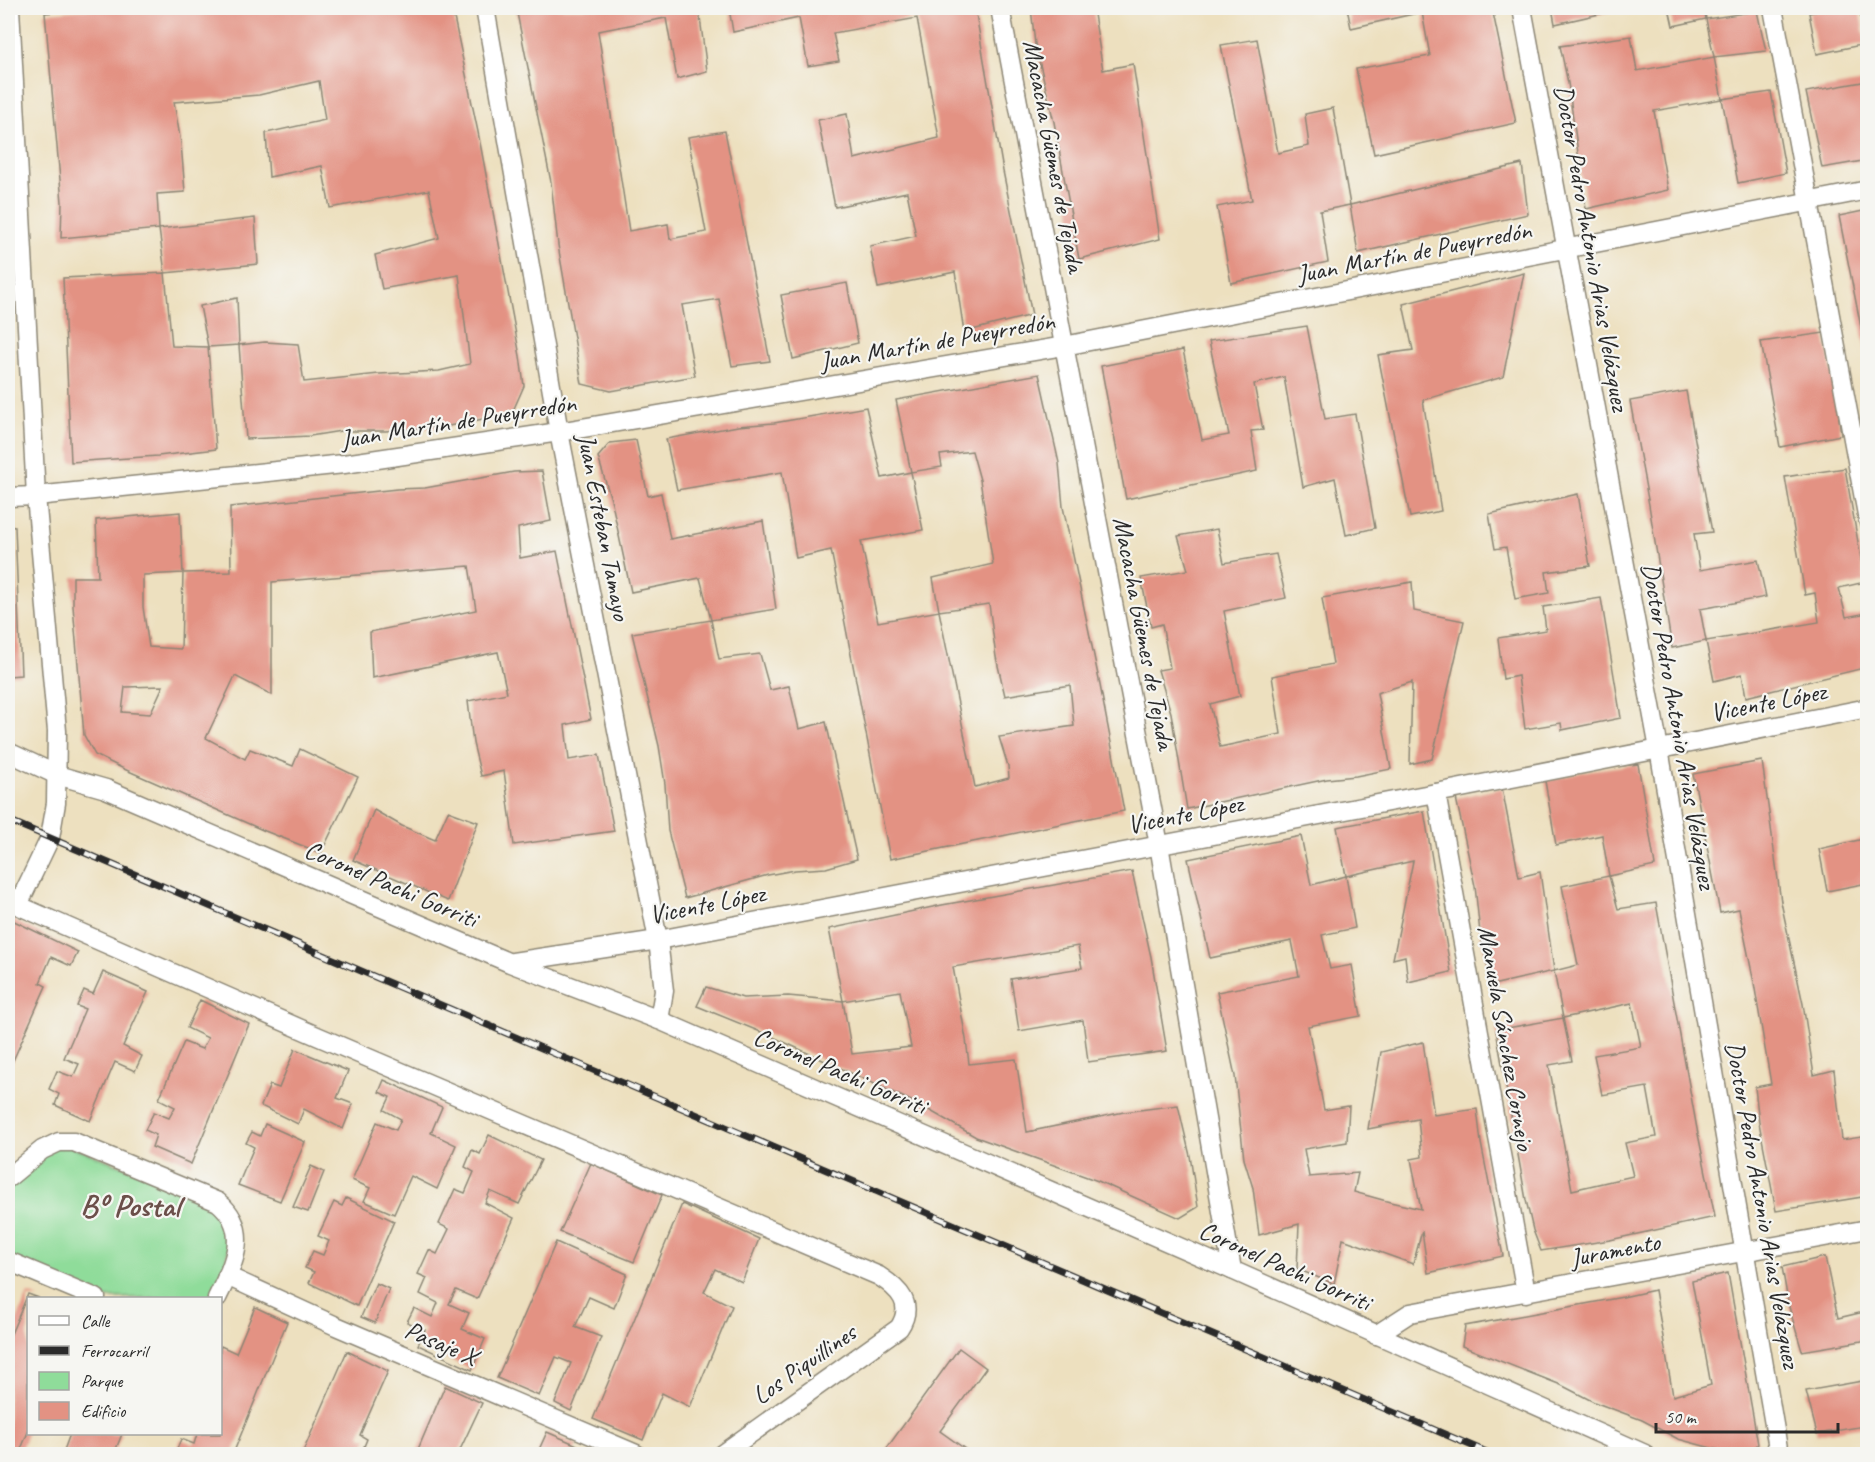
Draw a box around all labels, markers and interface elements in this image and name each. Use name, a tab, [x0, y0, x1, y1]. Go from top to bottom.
street label: Macacha Güemes de Tejada	[1015, 37, 1093, 277]
street label: Doctor Pedro Antonio Arias Velázquez	[1547, 82, 1637, 416]
street label: Juan Martín de Pueyrredón	[1292, 213, 1535, 291]
street label: Juan Martín de Pueyrredón	[815, 304, 1058, 378]
street label: Juan Martín de Pueyrredón	[336, 386, 579, 456]
street label: Juan Esteban Tamayo	[569, 429, 639, 625]
street label: Macacha Güemes de Tejada	[1105, 514, 1183, 754]
street label: Doctor Pedro Antonio Arias Velázquez	[1634, 560, 1724, 894]
street label: Vicente López	[1707, 674, 1831, 729]
street label: Vicente López	[1124, 786, 1248, 841]
street label: Coronel Pachi Gorriti	[300, 833, 485, 936]
street label: Vicente López	[646, 876, 770, 931]
street label: Manuela Sánchez Cornejo	[1470, 923, 1542, 1154]
street label: Coronel Pachi Gorriti	[749, 1020, 934, 1123]
street label: Doctor Pedro Antonio Arias Velázquez	[1718, 1039, 1808, 1373]
district label: Bº Postal	[80, 1185, 186, 1226]
street label: Coronel Pachi Gorriti	[1194, 1213, 1379, 1320]
street label: Juramento	[1565, 1225, 1664, 1275]
legend	[27, 1297, 222, 1435]
text: Calle	[81, 1310, 110, 1332]
street label: Pasaje X	[400, 1313, 486, 1375]
street label: Los Piquillines	[746, 1315, 864, 1412]
text: Ferrocarril	[81, 1340, 150, 1362]
text: Parque	[81, 1370, 123, 1392]
scale bar	[1656, 1396, 1838, 1434]
text: Edificio	[81, 1400, 127, 1422]
text: 50 m	[1665, 1406, 1698, 1428]

